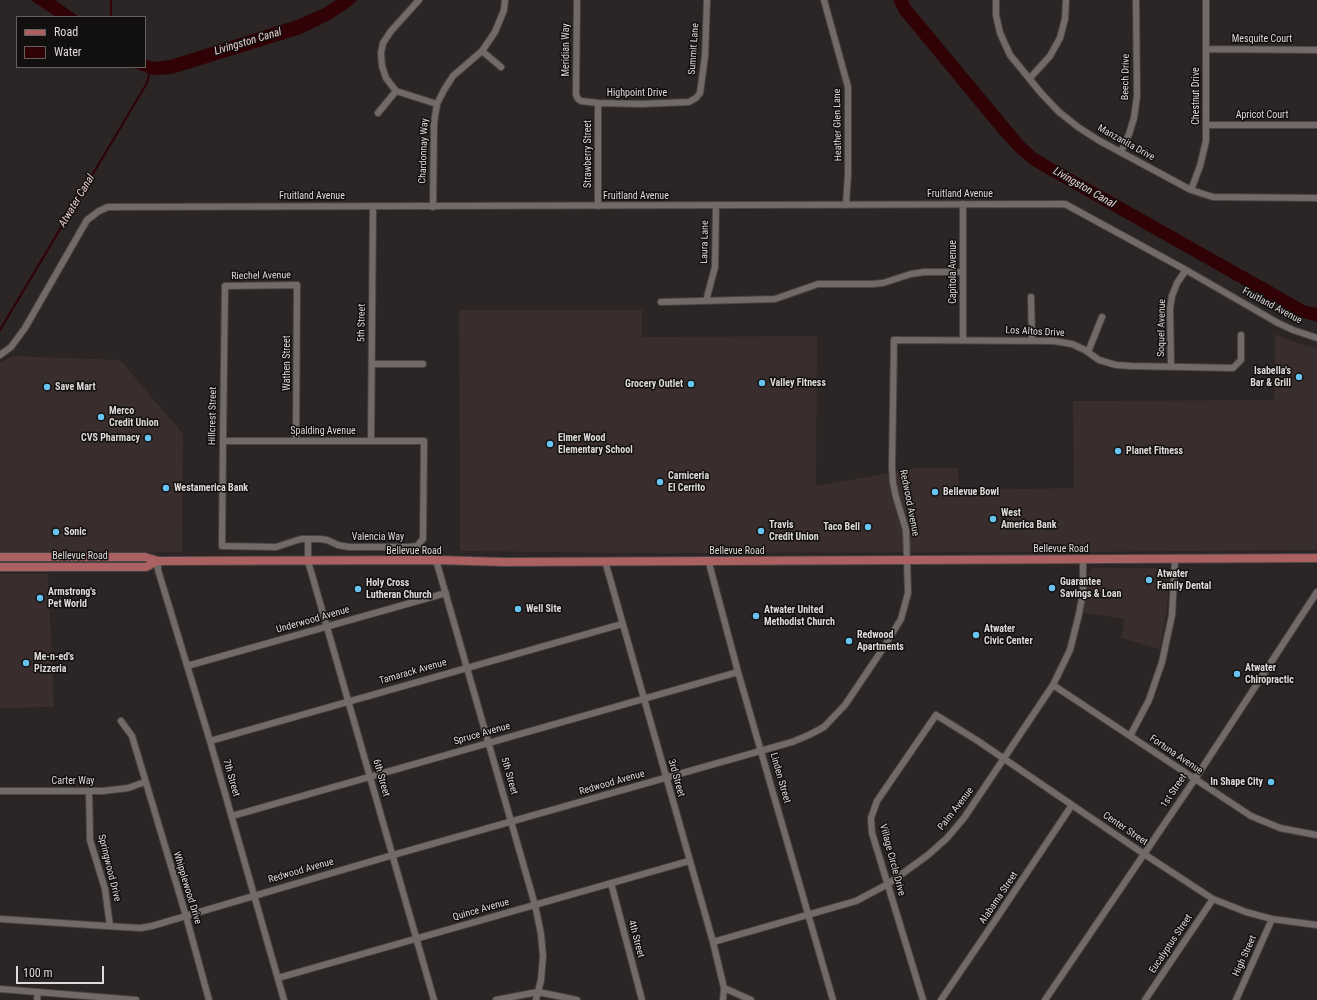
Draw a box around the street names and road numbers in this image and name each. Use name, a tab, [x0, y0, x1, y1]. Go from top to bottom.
street label: Meridian Way	[560, 23, 572, 77]
street label: Summit Lane	[686, 23, 702, 75]
street label: Mesquite Court	[1232, 33, 1292, 45]
street label: Beech Drive	[1120, 54, 1132, 100]
street label: Chestnut Drive	[1190, 67, 1202, 125]
street label: Highpoint Drive	[607, 87, 667, 99]
street label: Heather Glen Lane	[831, 89, 845, 161]
street label: Apricot Court	[1236, 109, 1288, 121]
street label: Chardonnay Way	[417, 118, 431, 184]
street label: Strawberry Street	[582, 120, 594, 188]
street label: Manzanita Drive	[1095, 122, 1157, 164]
street label: Fruitland Avenue	[927, 188, 993, 200]
street label: Fruitland Avenue	[279, 190, 345, 202]
street label: Fruitland Avenue	[603, 190, 669, 202]
street label: Laura Lane	[699, 220, 711, 264]
street label: Capitola Avenue	[947, 240, 959, 304]
street label: Riechel Avenue	[231, 269, 291, 283]
street label: Fruitland Avenue	[1240, 285, 1304, 327]
street label: Soquel Avenue	[1155, 299, 1169, 357]
street label: 5th Street	[356, 304, 368, 342]
street label: Los Altos Drive	[1005, 324, 1065, 340]
street label: Wathen Street	[281, 335, 293, 391]
street label: Hillcrest Street	[206, 387, 220, 445]
street label: Spalding Avenue	[290, 425, 356, 437]
street label: Redwood Avenue	[897, 469, 921, 537]
street label: Valencia Way	[352, 531, 404, 543]
street label: Bellevue Road	[1033, 543, 1089, 555]
street label: Bellevue Road	[386, 545, 442, 557]
street label: Bellevue Road	[709, 545, 765, 557]
street label: Bellevue Road	[52, 550, 108, 562]
street label: Underwood Avenue	[275, 604, 351, 636]
street label: Tamarack Avenue	[378, 657, 448, 687]
street label: Spruce Avenue	[452, 720, 512, 748]
street label: Fortuna Avenue	[1147, 733, 1205, 777]
street label: Linden Street	[767, 751, 793, 805]
street label: 5th Street	[498, 756, 520, 796]
street label: 7th Street	[220, 758, 242, 798]
street label: 6th Street	[370, 758, 392, 798]
street label: 3rd Street	[665, 758, 687, 798]
street label: Redwood Avenue	[578, 768, 646, 798]
street label: 1st Street	[1158, 772, 1190, 810]
street label: Carter Way	[51, 775, 95, 787]
street label: Palm Avenue	[936, 785, 976, 833]
street label: Center Street	[1100, 810, 1150, 848]
street label: Village Circle Drive	[877, 823, 907, 897]
street label: Springwood Drive	[95, 833, 123, 903]
street label: Whipplewood Drive	[170, 850, 204, 926]
street label: Redwood Avenue	[267, 856, 335, 886]
street label: Alabama Street	[977, 870, 1021, 926]
street label: Quince Avenue	[451, 896, 511, 924]
street label: Eucalyptus Street	[1147, 912, 1195, 976]
street label: 4th Street	[625, 919, 647, 959]
street label: High Street	[1231, 933, 1259, 979]

